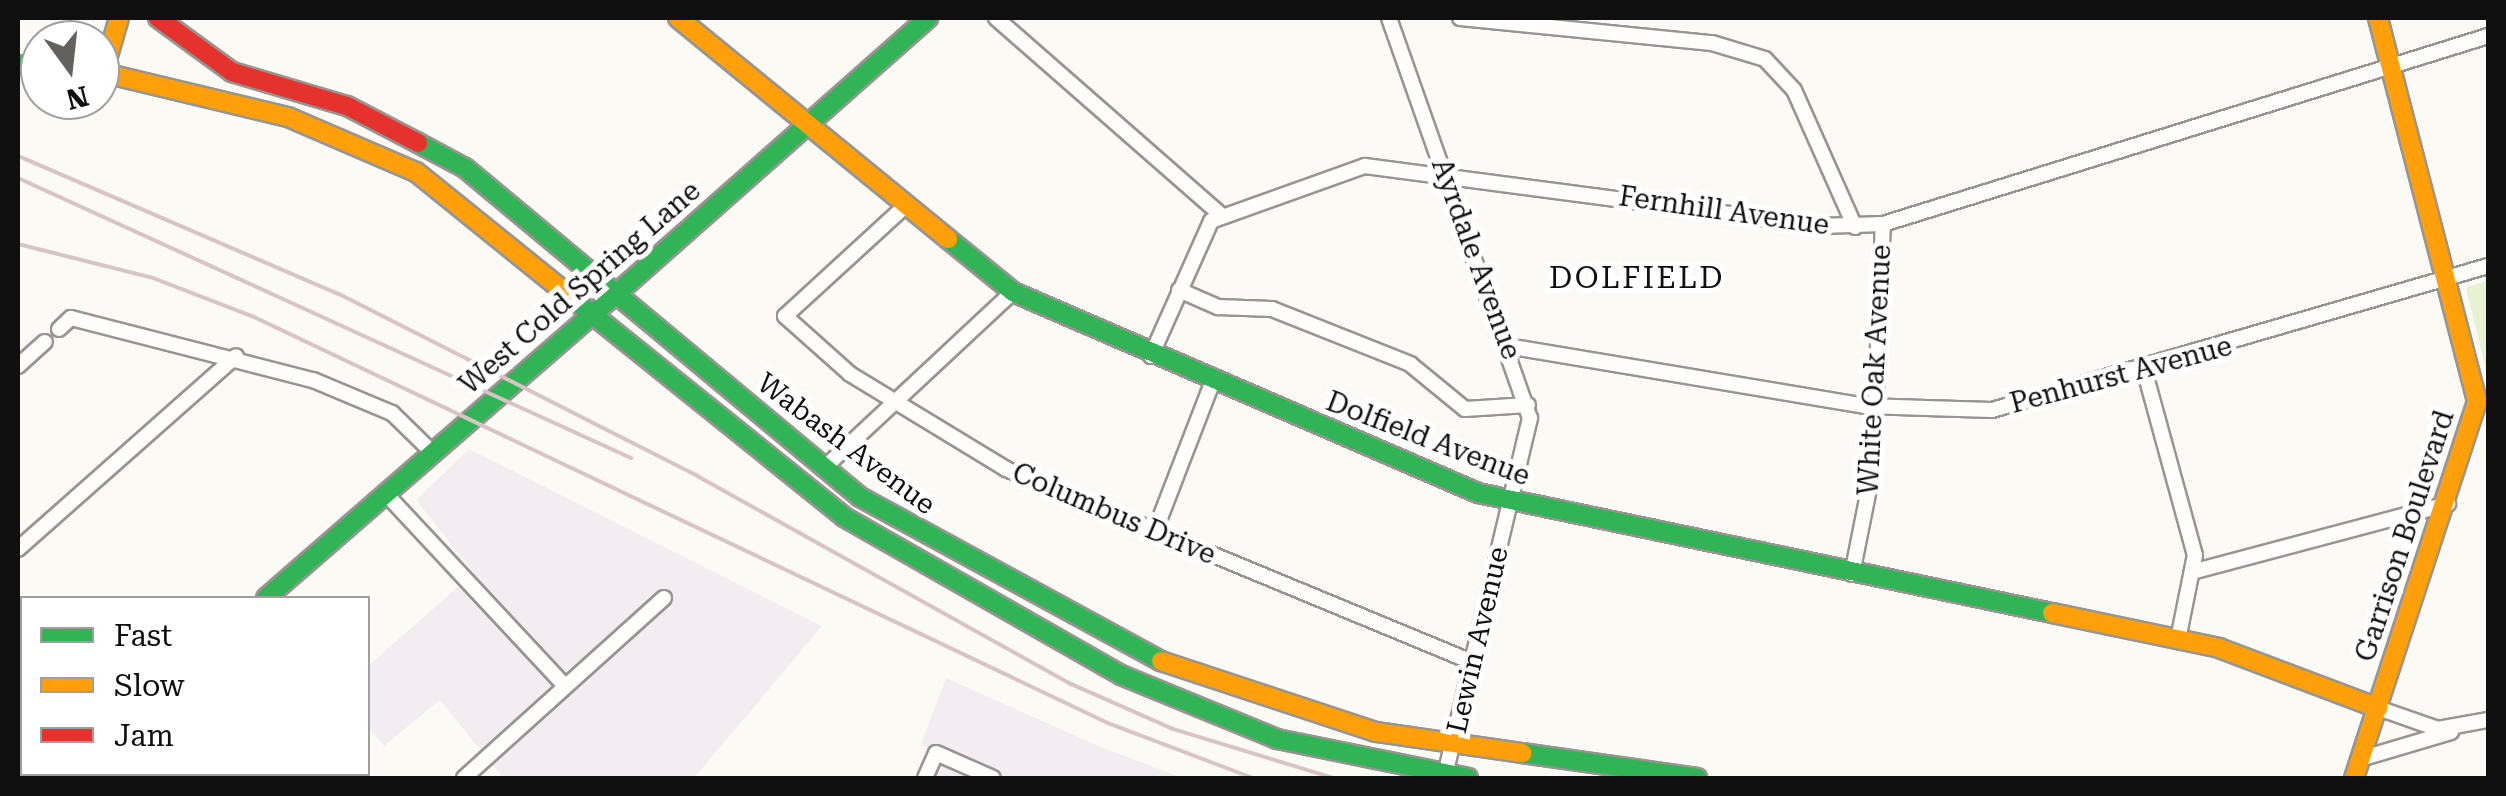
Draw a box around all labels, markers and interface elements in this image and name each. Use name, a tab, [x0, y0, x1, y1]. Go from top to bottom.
north arrow	[20, 20, 120, 120]
text: N	[63, 79, 92, 116]
street label: Ayrdale Avenue	[1424, 154, 1528, 364]
street label: West Cold Spring Lane	[453, 174, 707, 402]
street label: Fernhill Avenue	[1617, 180, 1831, 242]
street label: White Oak Avenue	[1852, 244, 1898, 496]
district label: DOLFIELD	[1549, 260, 1725, 296]
street label: Penhurst Avenue	[2006, 329, 2236, 421]
street label: Wabash Avenue	[750, 366, 942, 522]
street label: Dolfield Avenue	[1321, 385, 1535, 493]
street label: Garrison Boulevard	[2349, 406, 2461, 666]
street label: Columbus Drive	[1007, 456, 1221, 572]
street label: Lewin Avenue	[1440, 544, 1516, 736]
legend	[20, 596, 370, 776]
text: Fast	[114, 618, 172, 653]
text: Slow	[114, 668, 185, 703]
text: Jam	[114, 718, 174, 753]

